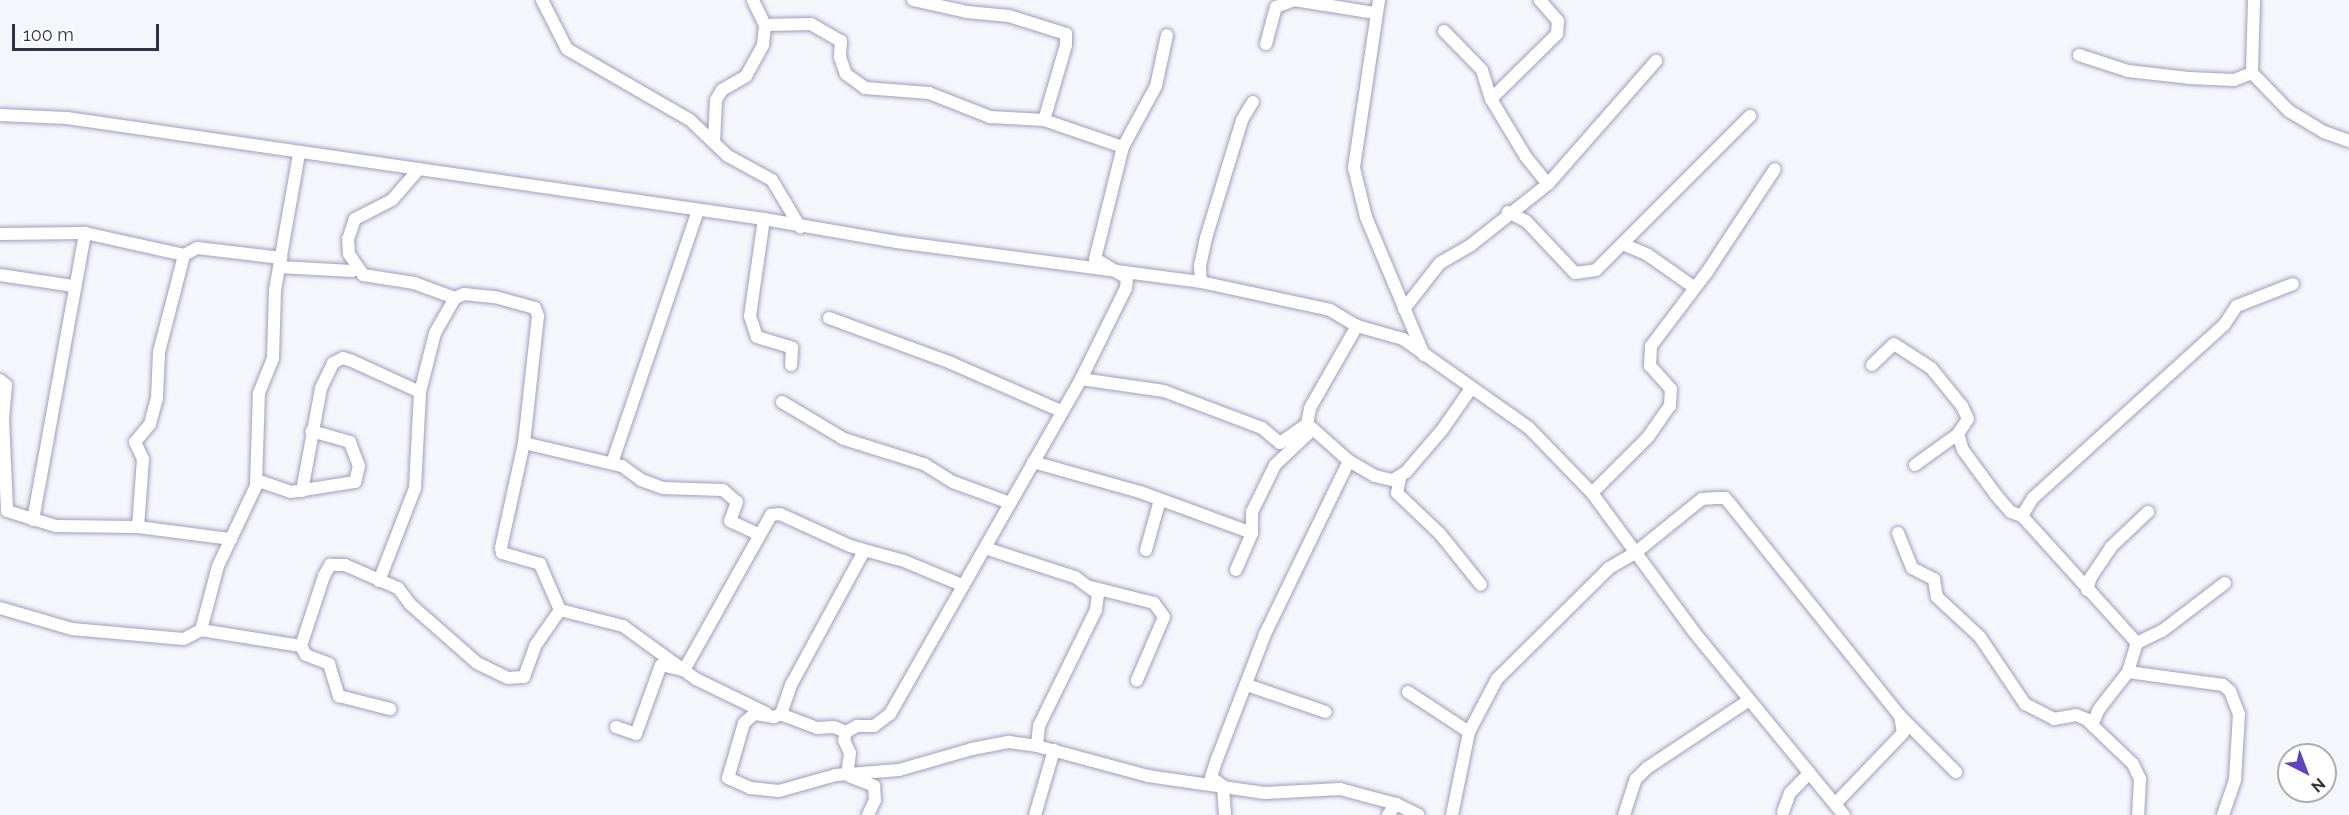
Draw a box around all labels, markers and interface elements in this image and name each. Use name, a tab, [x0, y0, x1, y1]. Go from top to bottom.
scale bar	[15, 12, 162, 50]
text: 100 m	[23, 24, 74, 45]
north arrow	[2277, 743, 2337, 803]
text: N	[2307, 774, 2329, 796]

